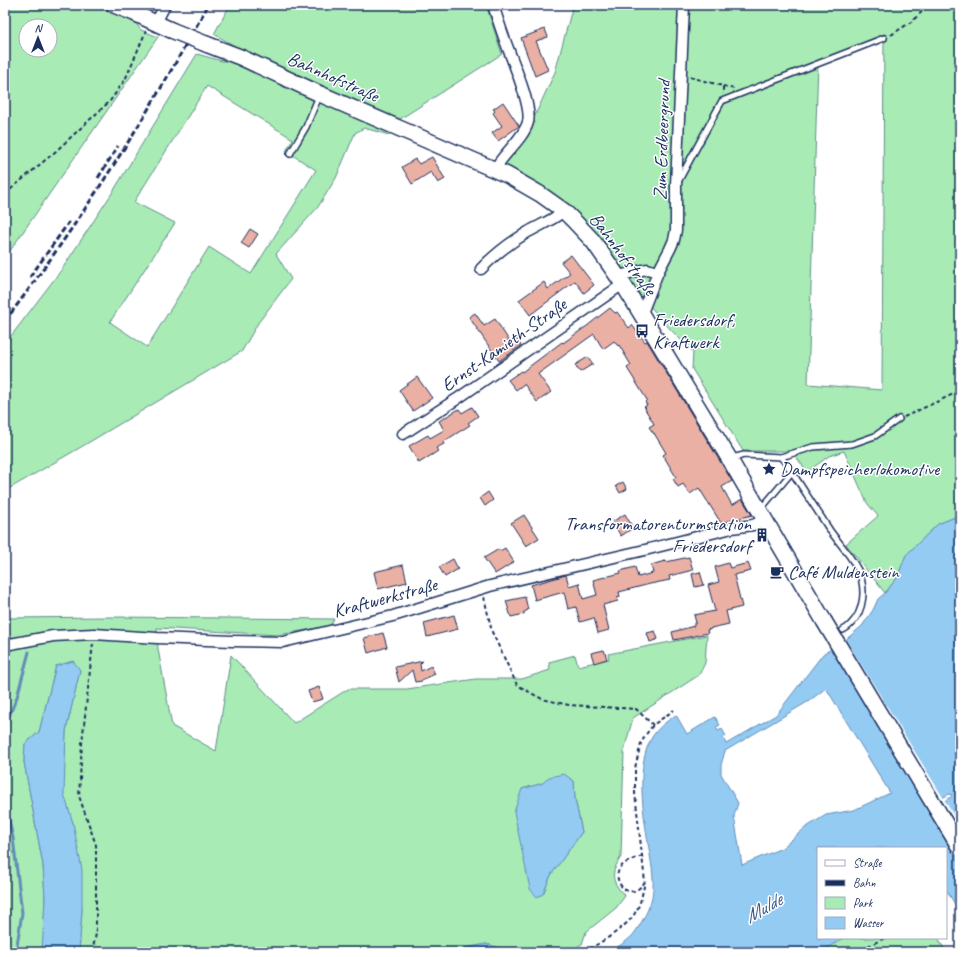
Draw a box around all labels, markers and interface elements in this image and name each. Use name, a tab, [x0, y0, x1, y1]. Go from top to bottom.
north arrow	[18, 18, 58, 58]
text: N	[35, 21, 44, 35]
street label: Bahnhofstraße	[284, 46, 384, 109]
street label: Zum Erdbeergrund	[648, 77, 676, 200]
street label: Bahnhofstraße	[584, 208, 663, 302]
street label: Ernst-Kamieth-Straße	[437, 292, 573, 397]
place label: Friedersdorf, Kraftwerk	[653, 308, 736, 354]
bus stop icon: Friedersdorf, Kraftwerk	[634, 323, 650, 339]
place label: Dampfspeicherlokomotive	[780, 457, 941, 481]
place icon: Dampfspeicherlokomotive	[761, 461, 777, 477]
place label: Transformatorenturmstation Friedersdorf	[565, 512, 755, 558]
building icon: Transformatorenturmstation Friedersdorf	[754, 527, 770, 543]
place label: Café Muldenstein	[788, 560, 900, 584]
cafe icon: Café Muldenstein	[769, 564, 785, 580]
street label: Kraftwerkstraße	[330, 572, 441, 623]
legend	[817, 847, 947, 939]
text: Straße	[853, 855, 882, 871]
text: Bahn	[853, 875, 876, 891]
water label: Mulde	[740, 886, 789, 929]
text: Park	[853, 895, 874, 911]
text: Wasser	[853, 915, 885, 931]

